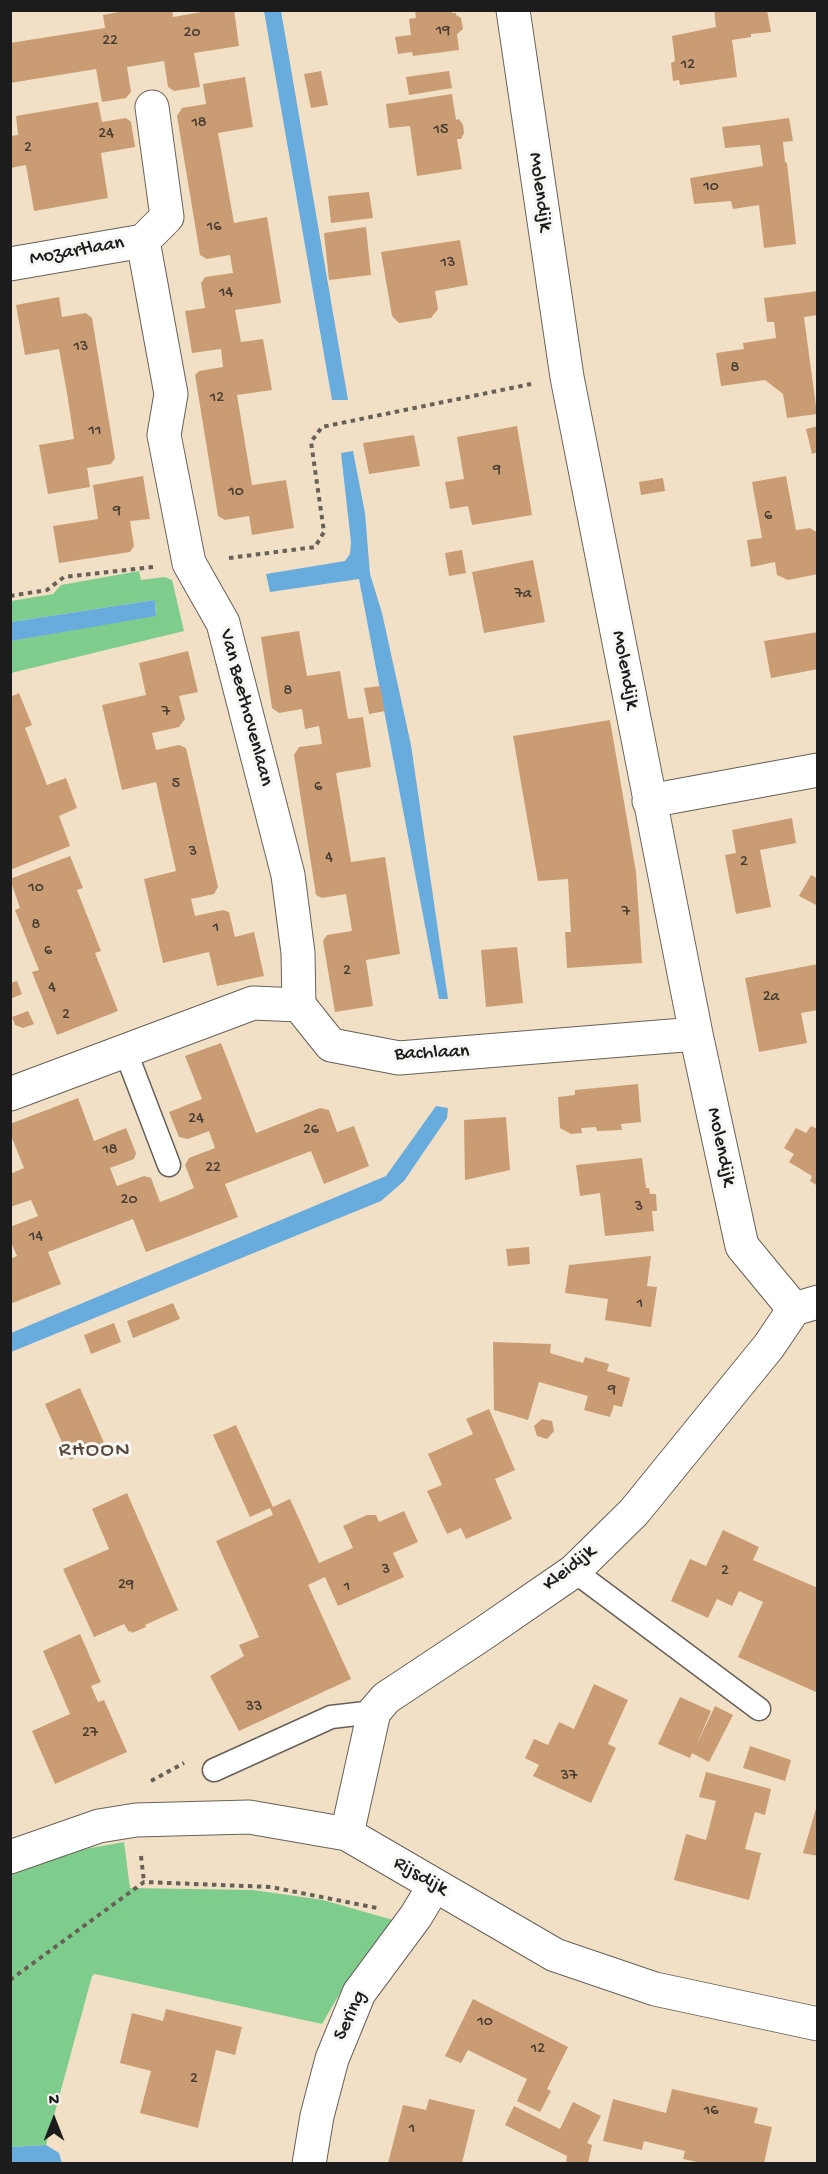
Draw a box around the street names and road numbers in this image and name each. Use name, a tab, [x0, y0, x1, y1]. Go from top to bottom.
street label: Molendijk	[522, 151, 556, 233]
street label: Mozartlaan	[28, 232, 126, 272]
street label: Van Beethovenlaan	[213, 627, 277, 789]
street label: Molendijk	[605, 629, 643, 711]
street label: Bachlaan	[394, 1041, 470, 1067]
street label: Molendijk	[700, 1106, 740, 1188]
street label: Kleidijk	[539, 1541, 601, 1597]
street label: Rijsdijk	[389, 1852, 451, 1902]
street label: Sering	[329, 1987, 373, 2045]

